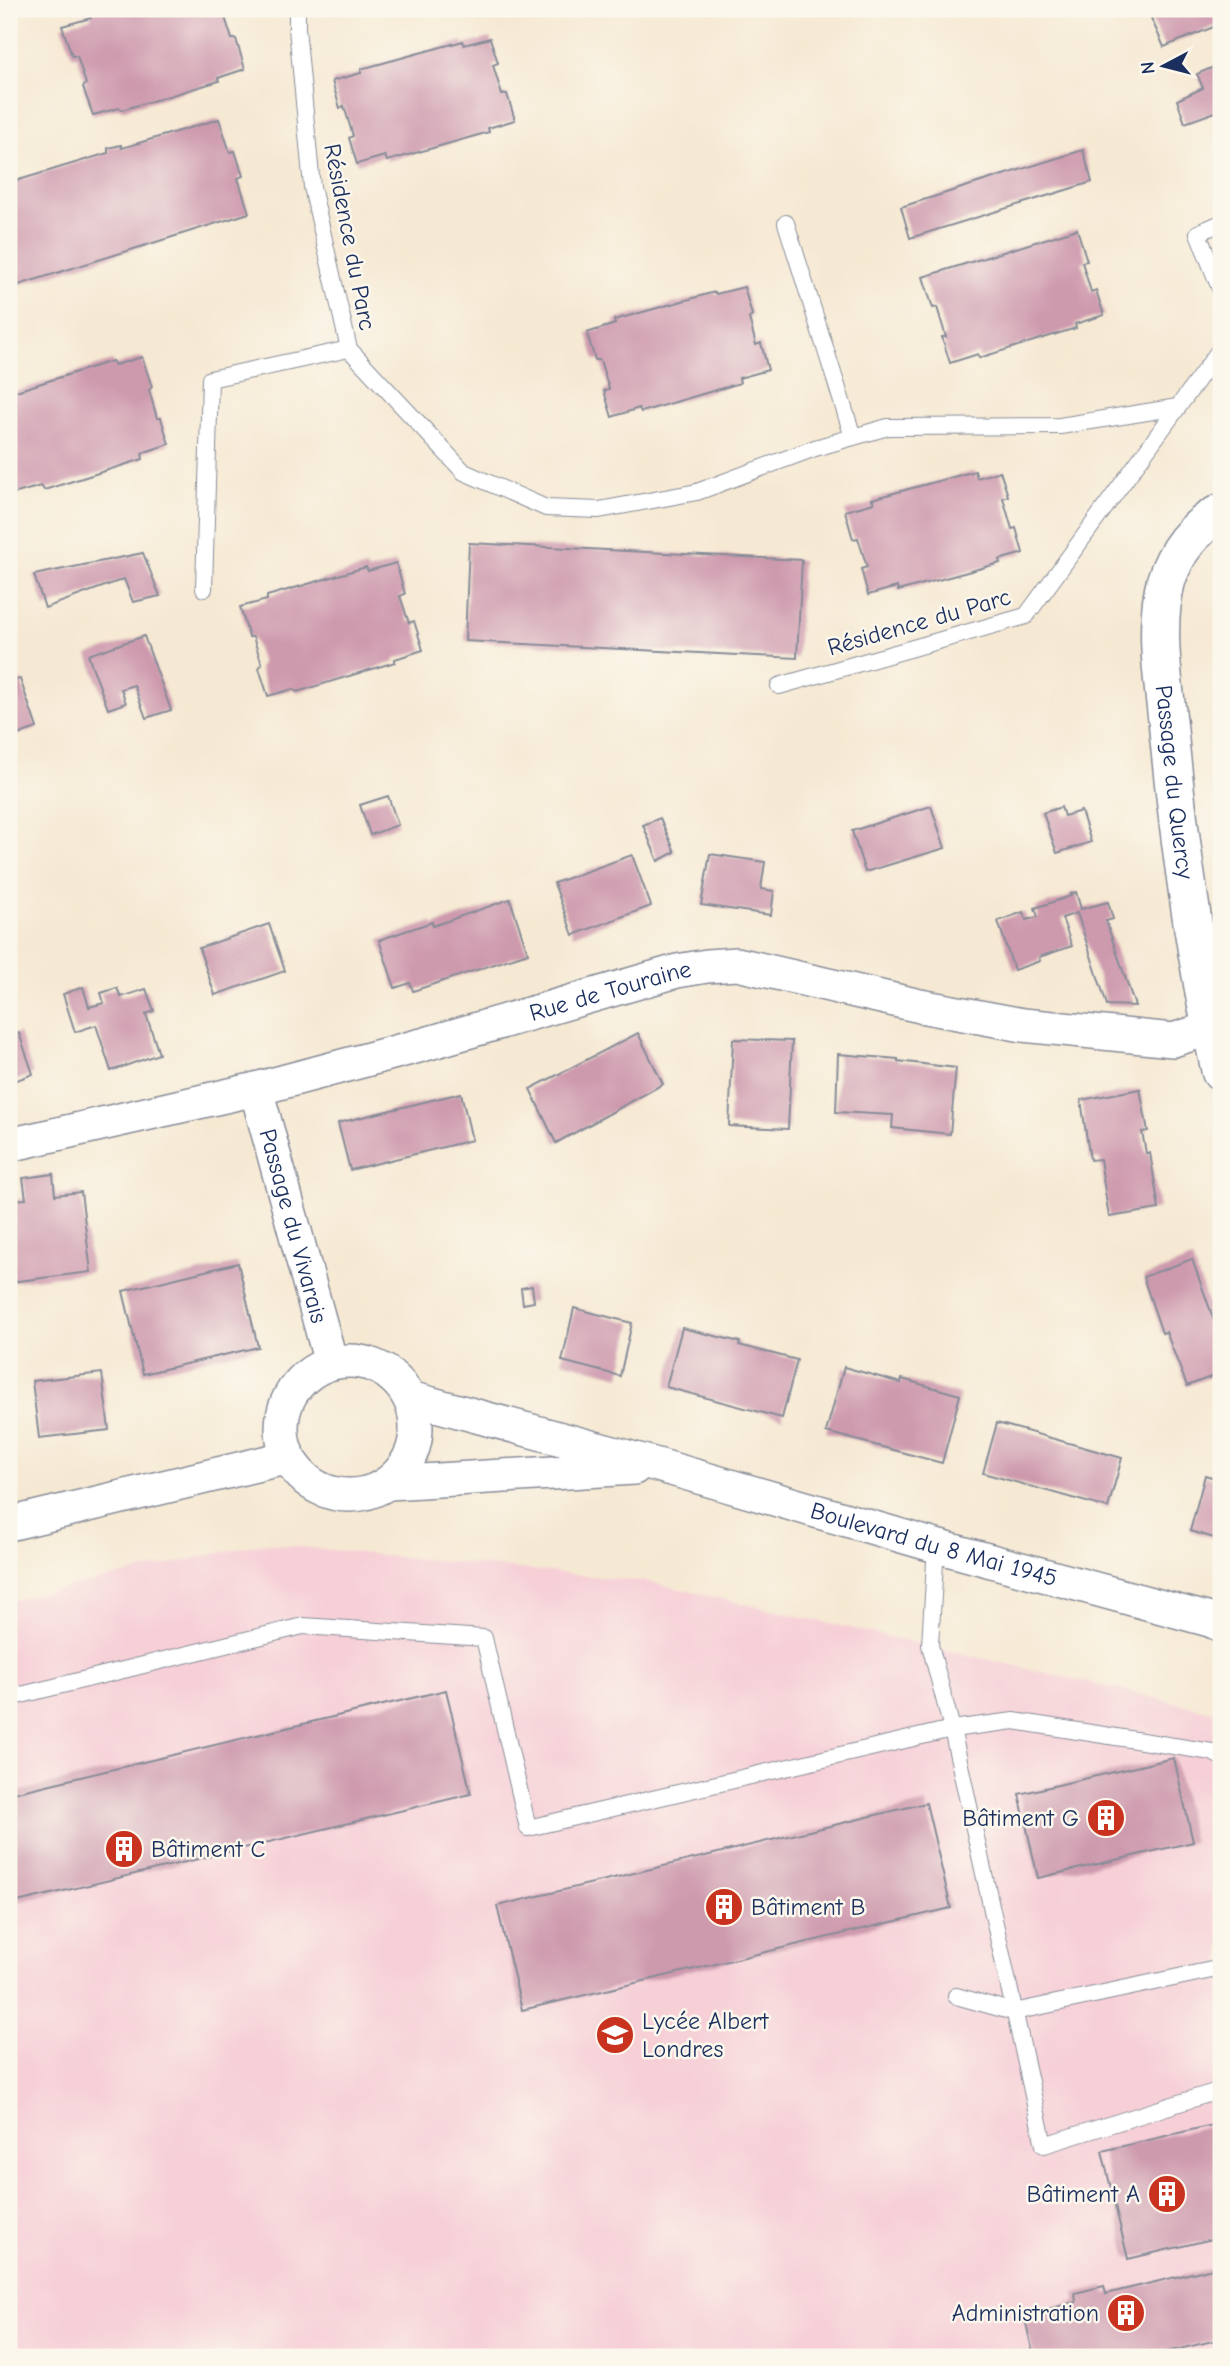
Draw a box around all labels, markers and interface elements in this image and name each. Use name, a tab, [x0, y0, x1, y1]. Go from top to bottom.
north arrow	[1128, 32, 1198, 102]
text: N	[1136, 60, 1160, 75]
street label: Résidence du Parc	[318, 141, 382, 333]
street label: Résidence du Parc	[824, 582, 1014, 662]
street label: Passage du Quercy	[1150, 683, 1200, 881]
street label: Rue de Touraine	[526, 955, 693, 1027]
street label: Passage du Vivarais	[254, 1126, 333, 1326]
street label: Boulevard du 8 Mai 1945	[807, 1496, 1060, 1592]
building icon: Bâtiment G	[1085, 1797, 1127, 1839]
place label: Bâtiment G	[962, 1804, 1079, 1832]
building icon: Bâtiment C	[103, 1828, 145, 1870]
place label: Bâtiment C	[151, 1835, 265, 1863]
building icon: Bâtiment B	[703, 1886, 745, 1928]
place label: Bâtiment B	[751, 1893, 865, 1921]
place label: Lycée Albert Londres	[642, 2007, 770, 2063]
school or university icon: Lycée Albert Londres	[594, 2014, 636, 2056]
building icon: Bâtiment A	[1146, 2173, 1188, 2215]
place label: Bâtiment A	[1026, 2180, 1140, 2208]
building icon: Administration	[1105, 2292, 1147, 2334]
place label: Administration	[952, 2299, 1099, 2327]

